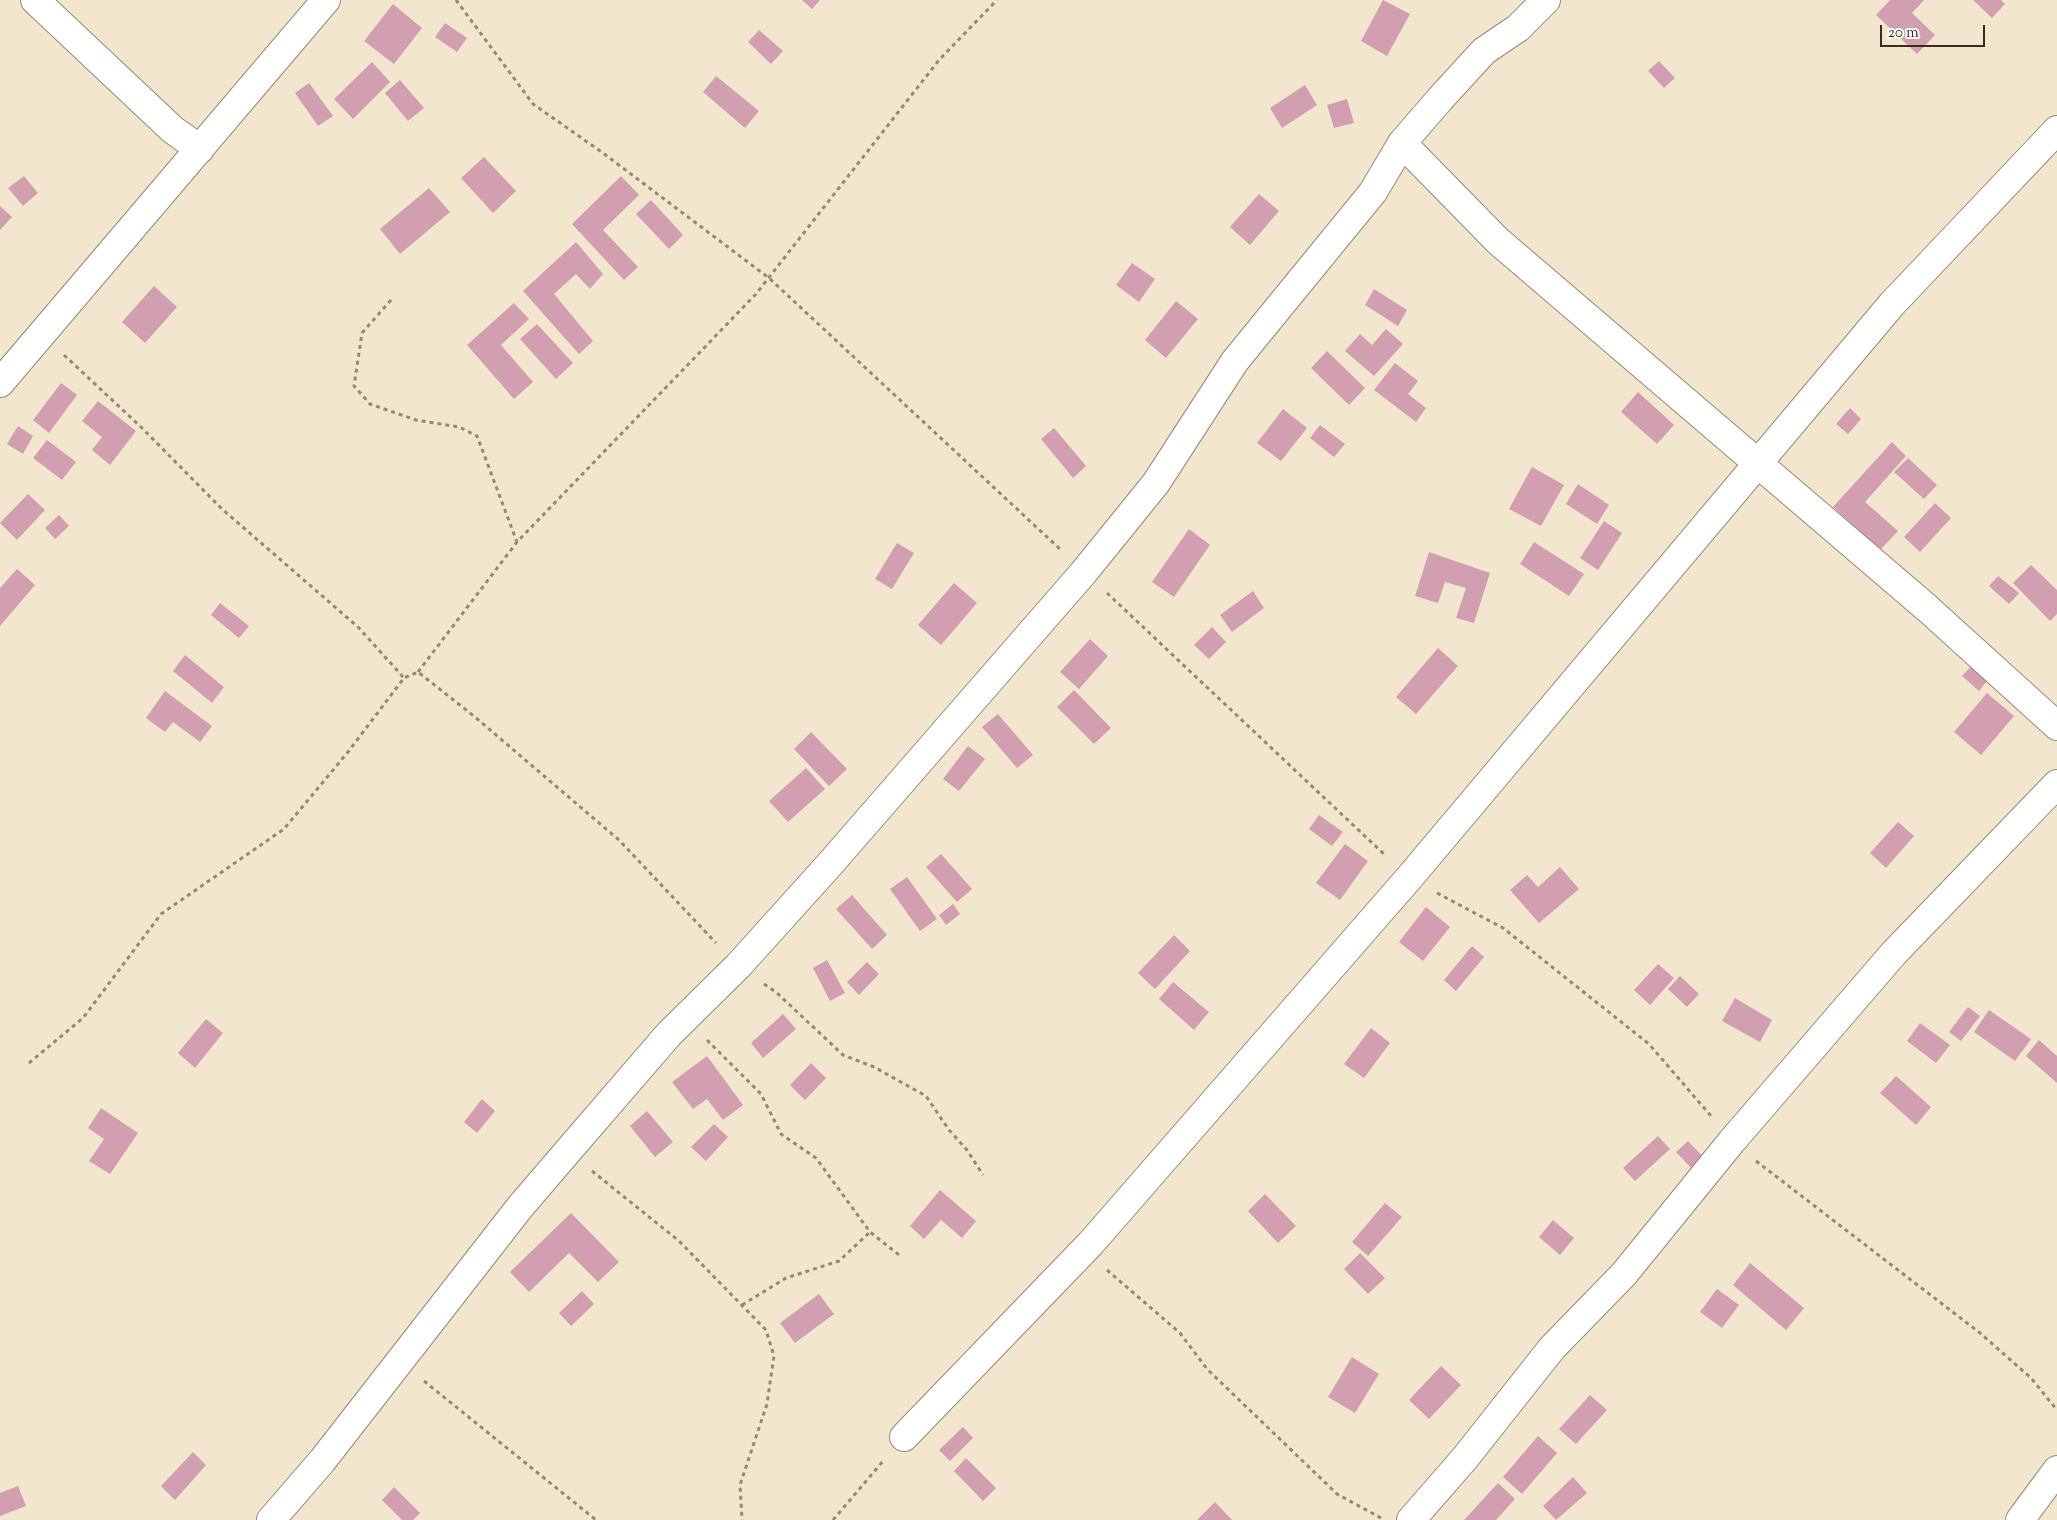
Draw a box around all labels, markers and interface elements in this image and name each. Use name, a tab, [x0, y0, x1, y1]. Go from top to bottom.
scale bar	[1882, 15, 1987, 47]
text: 20 m	[1888, 23, 1919, 44]

